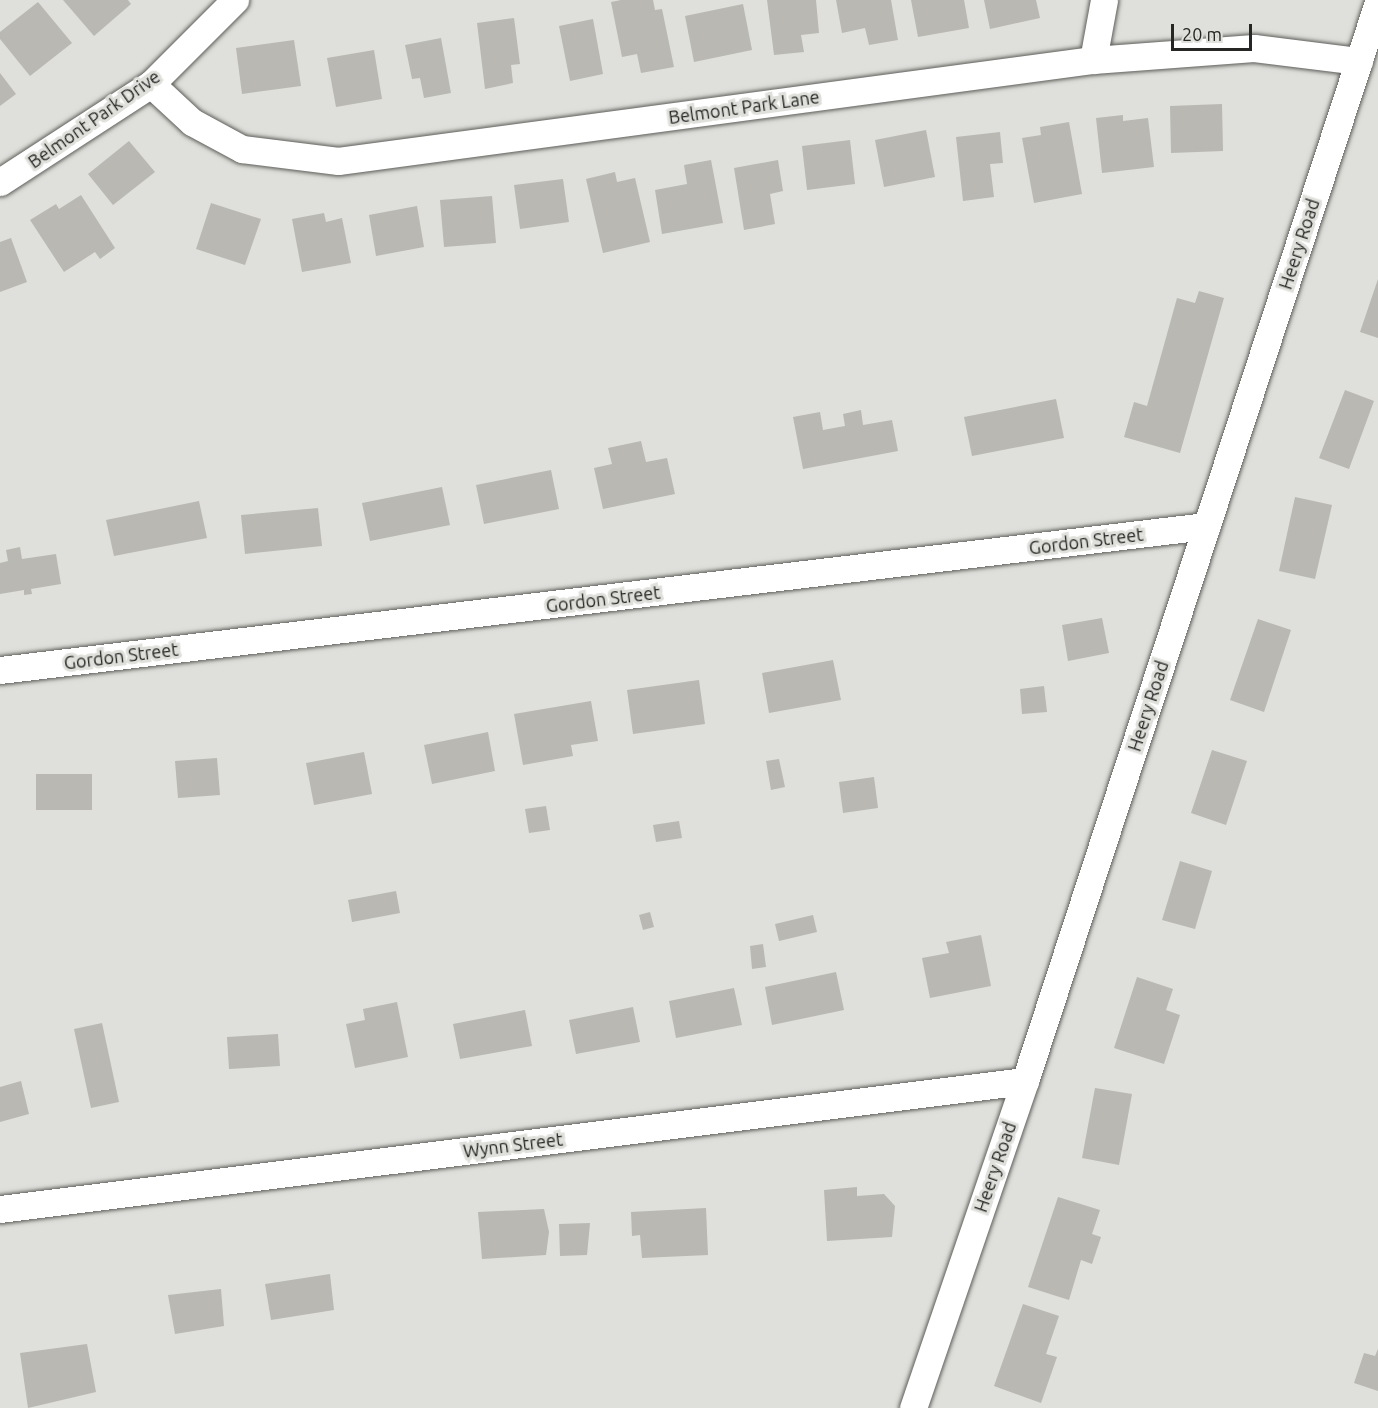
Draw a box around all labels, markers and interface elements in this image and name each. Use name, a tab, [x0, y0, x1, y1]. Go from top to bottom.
scale bar	[1174, 12, 1255, 50]
text: 20 m	[1182, 24, 1222, 44]
street label: Belmont Park Drive	[24, 65, 164, 173]
street label: Belmont Park Lane	[667, 86, 821, 128]
street label: Heery Road	[1274, 196, 1324, 292]
street label: Gordon Street	[1028, 523, 1144, 559]
street label: Gordon Street	[545, 581, 661, 617]
street label: Gordon Street	[63, 638, 179, 674]
street label: Heery Road	[1123, 658, 1173, 754]
street label: Heery Road	[969, 1119, 1021, 1215]
street label: Wynn Street	[462, 1128, 564, 1162]

